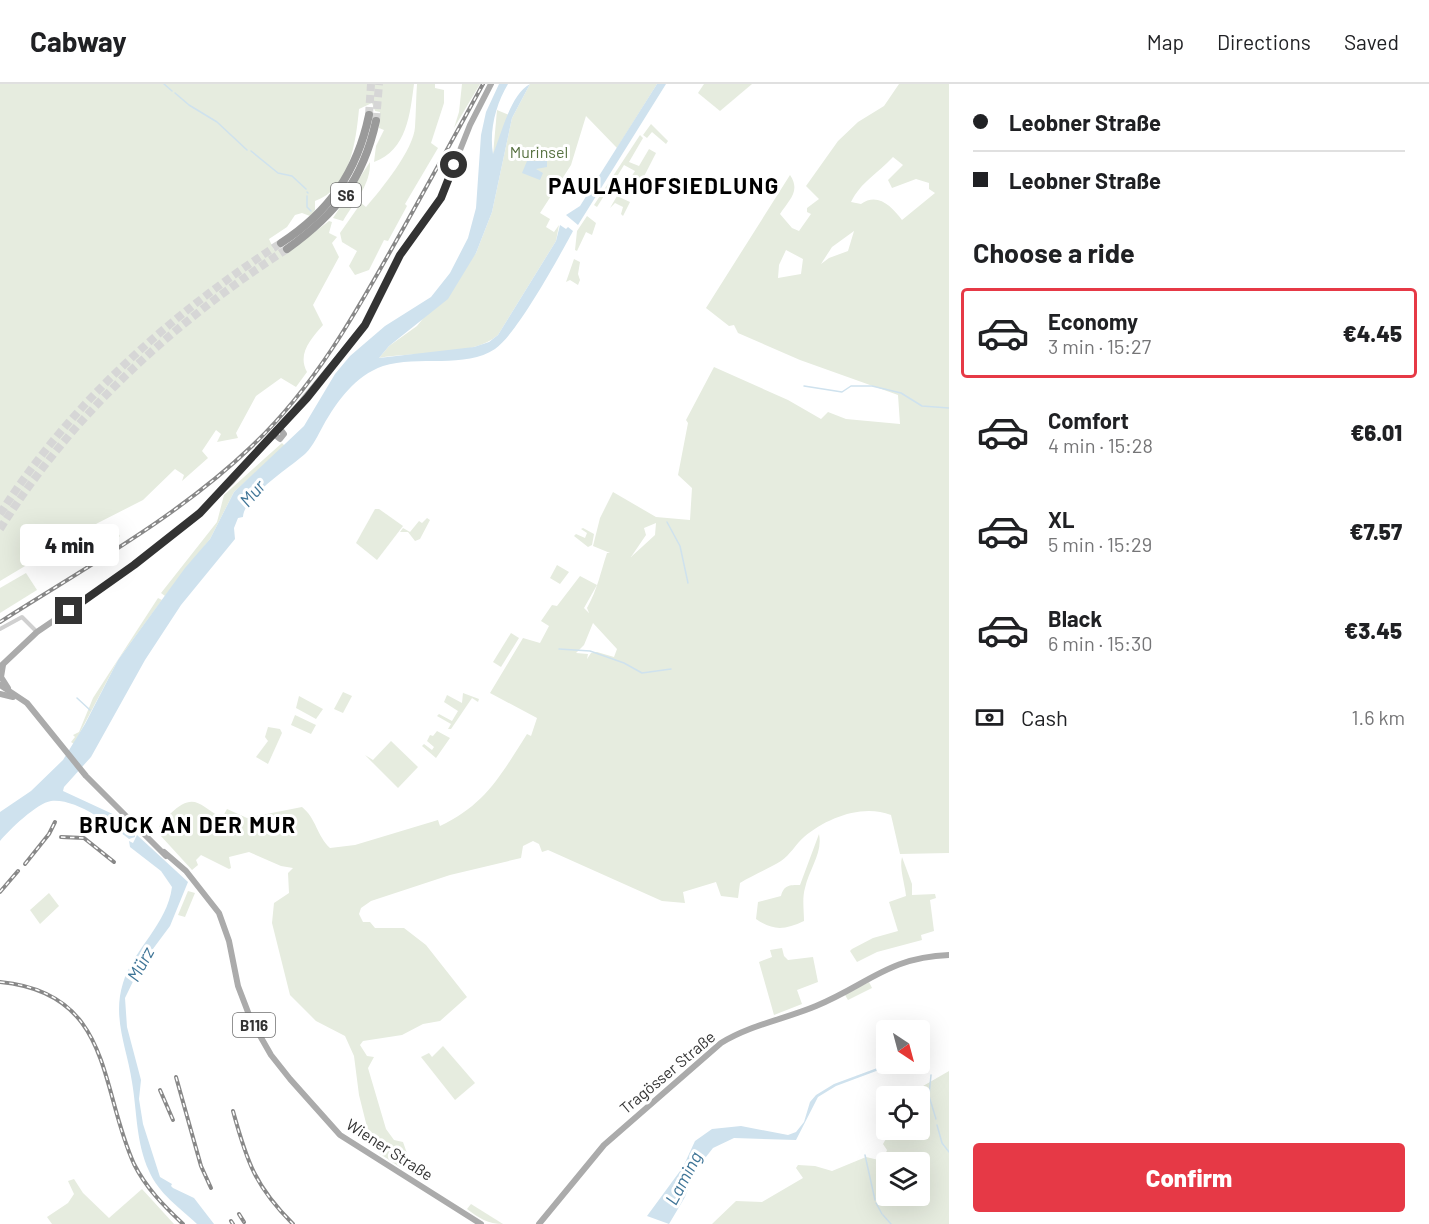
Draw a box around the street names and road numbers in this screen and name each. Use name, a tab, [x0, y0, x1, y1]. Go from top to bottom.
road number: S6	[331, 183, 361, 207]
road number: B116	[233, 1013, 275, 1037]
street label: Tragösser Straße	[615, 1027, 719, 1117]
street label: Wiener Straße	[343, 1114, 437, 1184]

